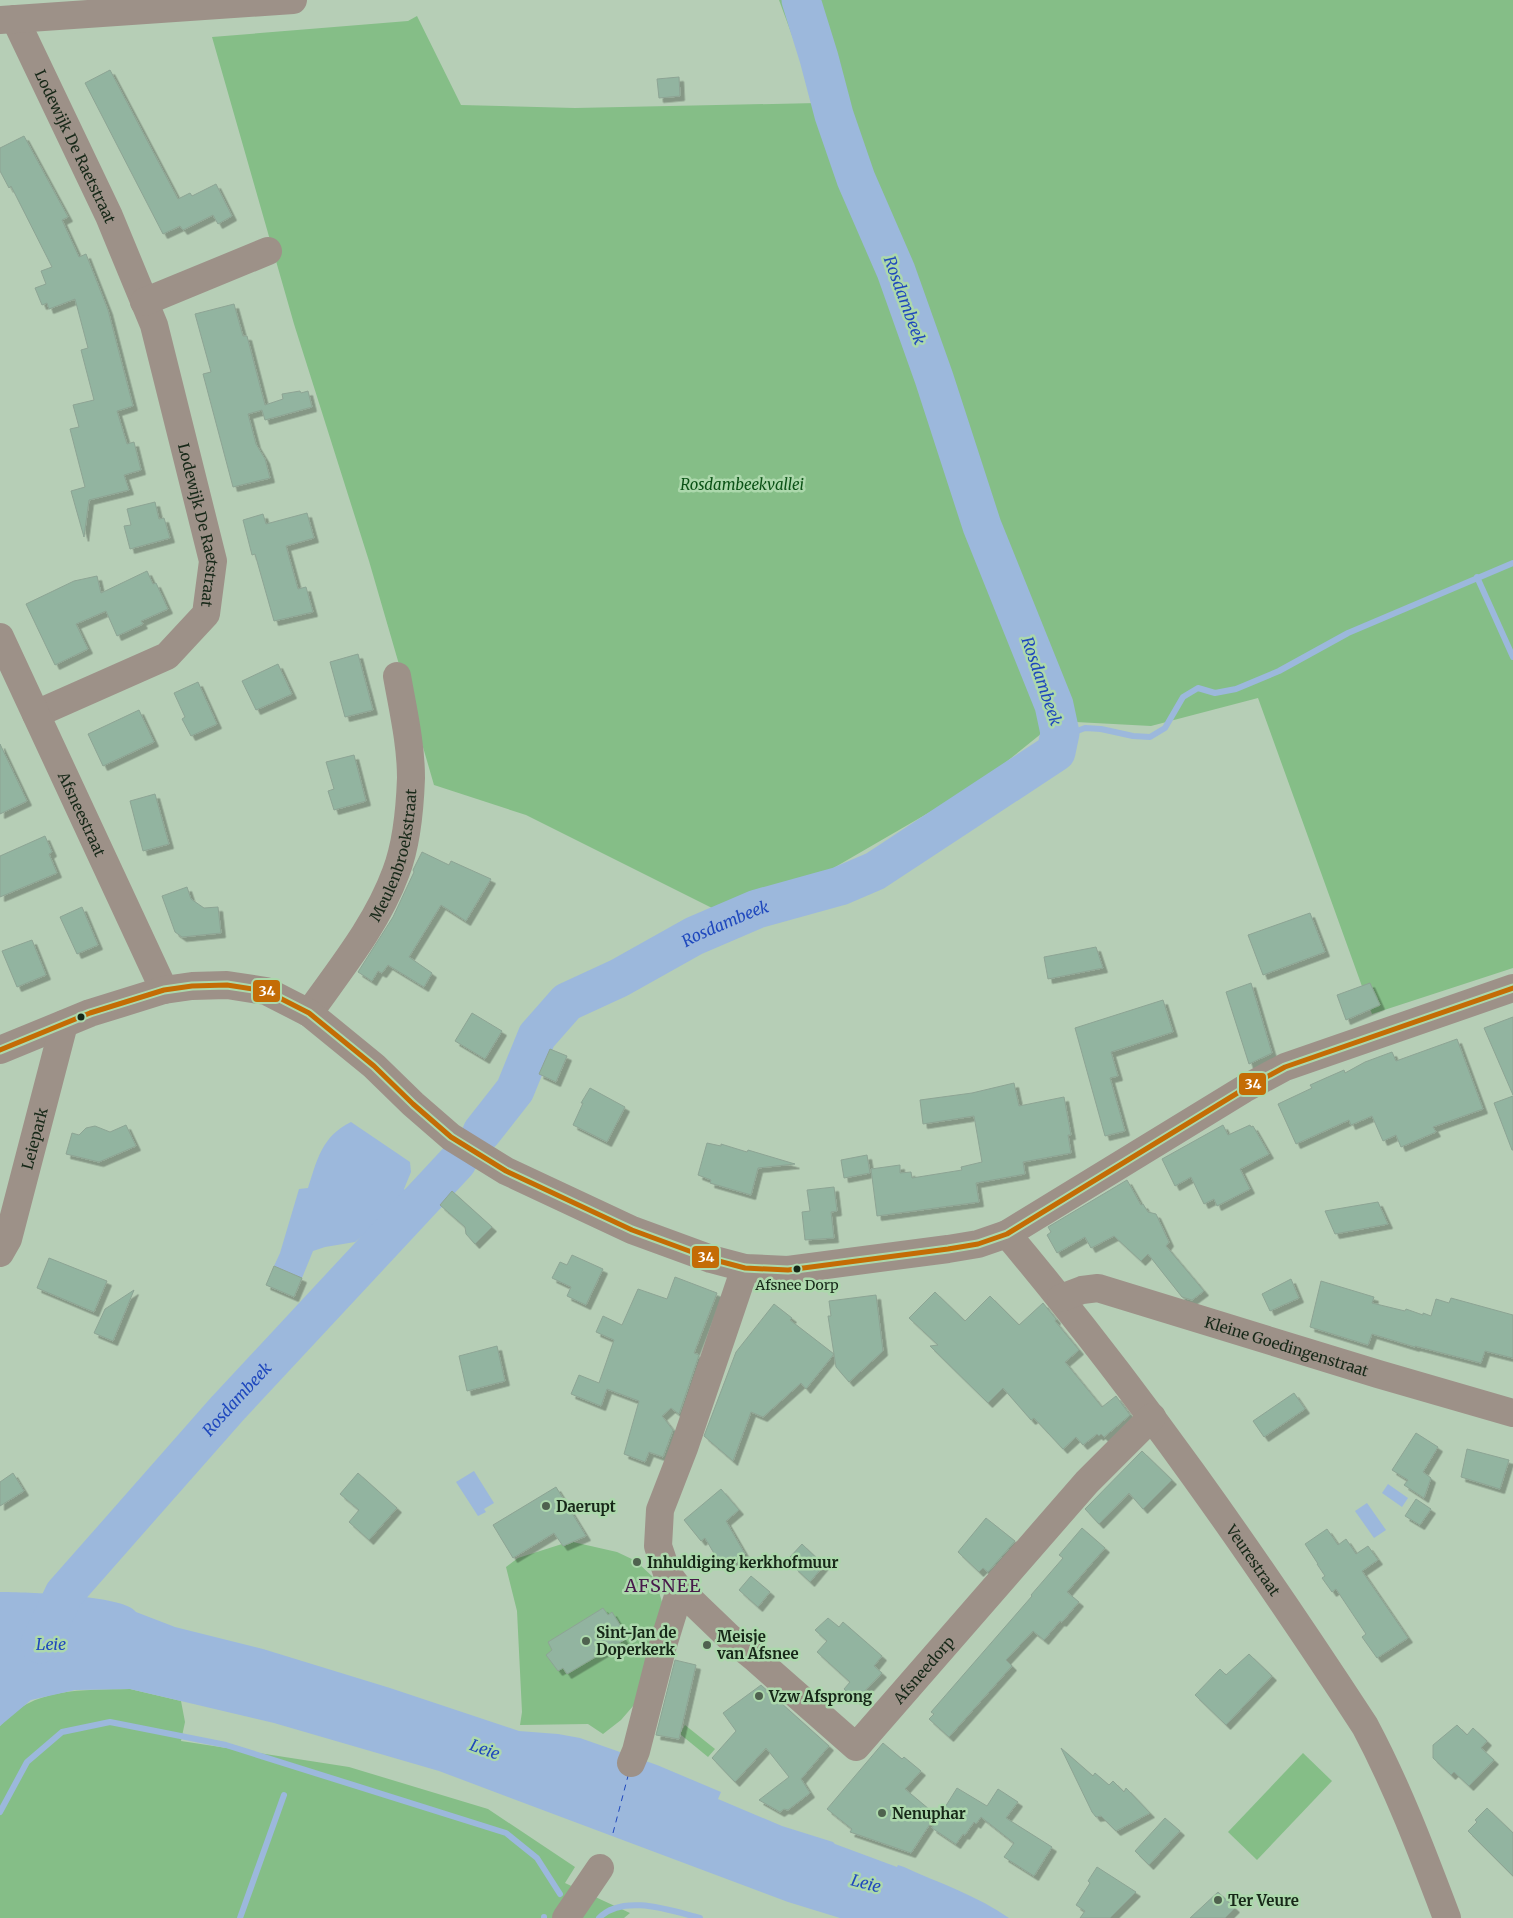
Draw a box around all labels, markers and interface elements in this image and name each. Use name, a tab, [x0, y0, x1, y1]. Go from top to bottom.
street label: Lodewijk De Raetstraat	[31, 66, 120, 226]
water label: Rosdambeek	[880, 253, 930, 347]
street label: Lodewijk De Raetstraat	[174, 441, 223, 608]
park label: Rosdambeekvallei	[680, 475, 804, 494]
water label: Rosdambeek	[1017, 634, 1067, 728]
street label: Afsneestraat	[54, 768, 110, 859]
street label: Meulenbroekstraat	[365, 788, 420, 925]
water label: Rosdambeek	[678, 896, 771, 951]
line badge: 34	[252, 979, 281, 1003]
text: 34	[259, 982, 275, 1000]
unlabelled marker	[76, 1012, 86, 1022]
line badge: 34	[1238, 1072, 1267, 1096]
text: 34	[1245, 1075, 1261, 1093]
street label: Leiepark	[17, 1105, 51, 1171]
line badge: 34	[691, 1245, 720, 1269]
text: 34	[698, 1248, 714, 1266]
marker: Afsnee Dorp	[792, 1264, 802, 1274]
place label: Afsnee Dorp	[754, 1276, 839, 1294]
street label: Kleine Goedingenstraat	[1202, 1312, 1371, 1380]
water label: Rosdambeek	[198, 1358, 276, 1440]
place label: Daerupt	[556, 1497, 616, 1516]
marker: Daerupt	[540, 1500, 552, 1512]
street label: Veurestraat	[1222, 1520, 1285, 1600]
place label: Inhuldiging kerkhofmuur	[647, 1553, 839, 1572]
marker: Inhuldiging kerkhofmuur	[631, 1556, 643, 1568]
district label: AFSNEE	[624, 1574, 701, 1597]
place label: Sint-Jan de Doperkerk	[596, 1623, 676, 1659]
place label: Meisje van Afsnee	[716, 1627, 799, 1663]
street label: Afsneedorp	[888, 1632, 958, 1708]
water label: Leie	[36, 1634, 66, 1654]
marker: Sint-Jan de Doperkerk	[580, 1635, 592, 1647]
marker: Meisje van Afsnee	[701, 1639, 713, 1651]
place label: Vzw Afsprong	[768, 1687, 873, 1706]
marker: Vzw Afsprong	[753, 1690, 765, 1702]
water label: Leie	[467, 1734, 503, 1764]
place label: Nenuphar	[892, 1804, 966, 1823]
marker: Nenuphar	[876, 1807, 888, 1819]
water label: Leie	[849, 1869, 883, 1897]
place label: Ter Veure	[1228, 1891, 1299, 1910]
marker: Ter Veure	[1212, 1894, 1224, 1906]

